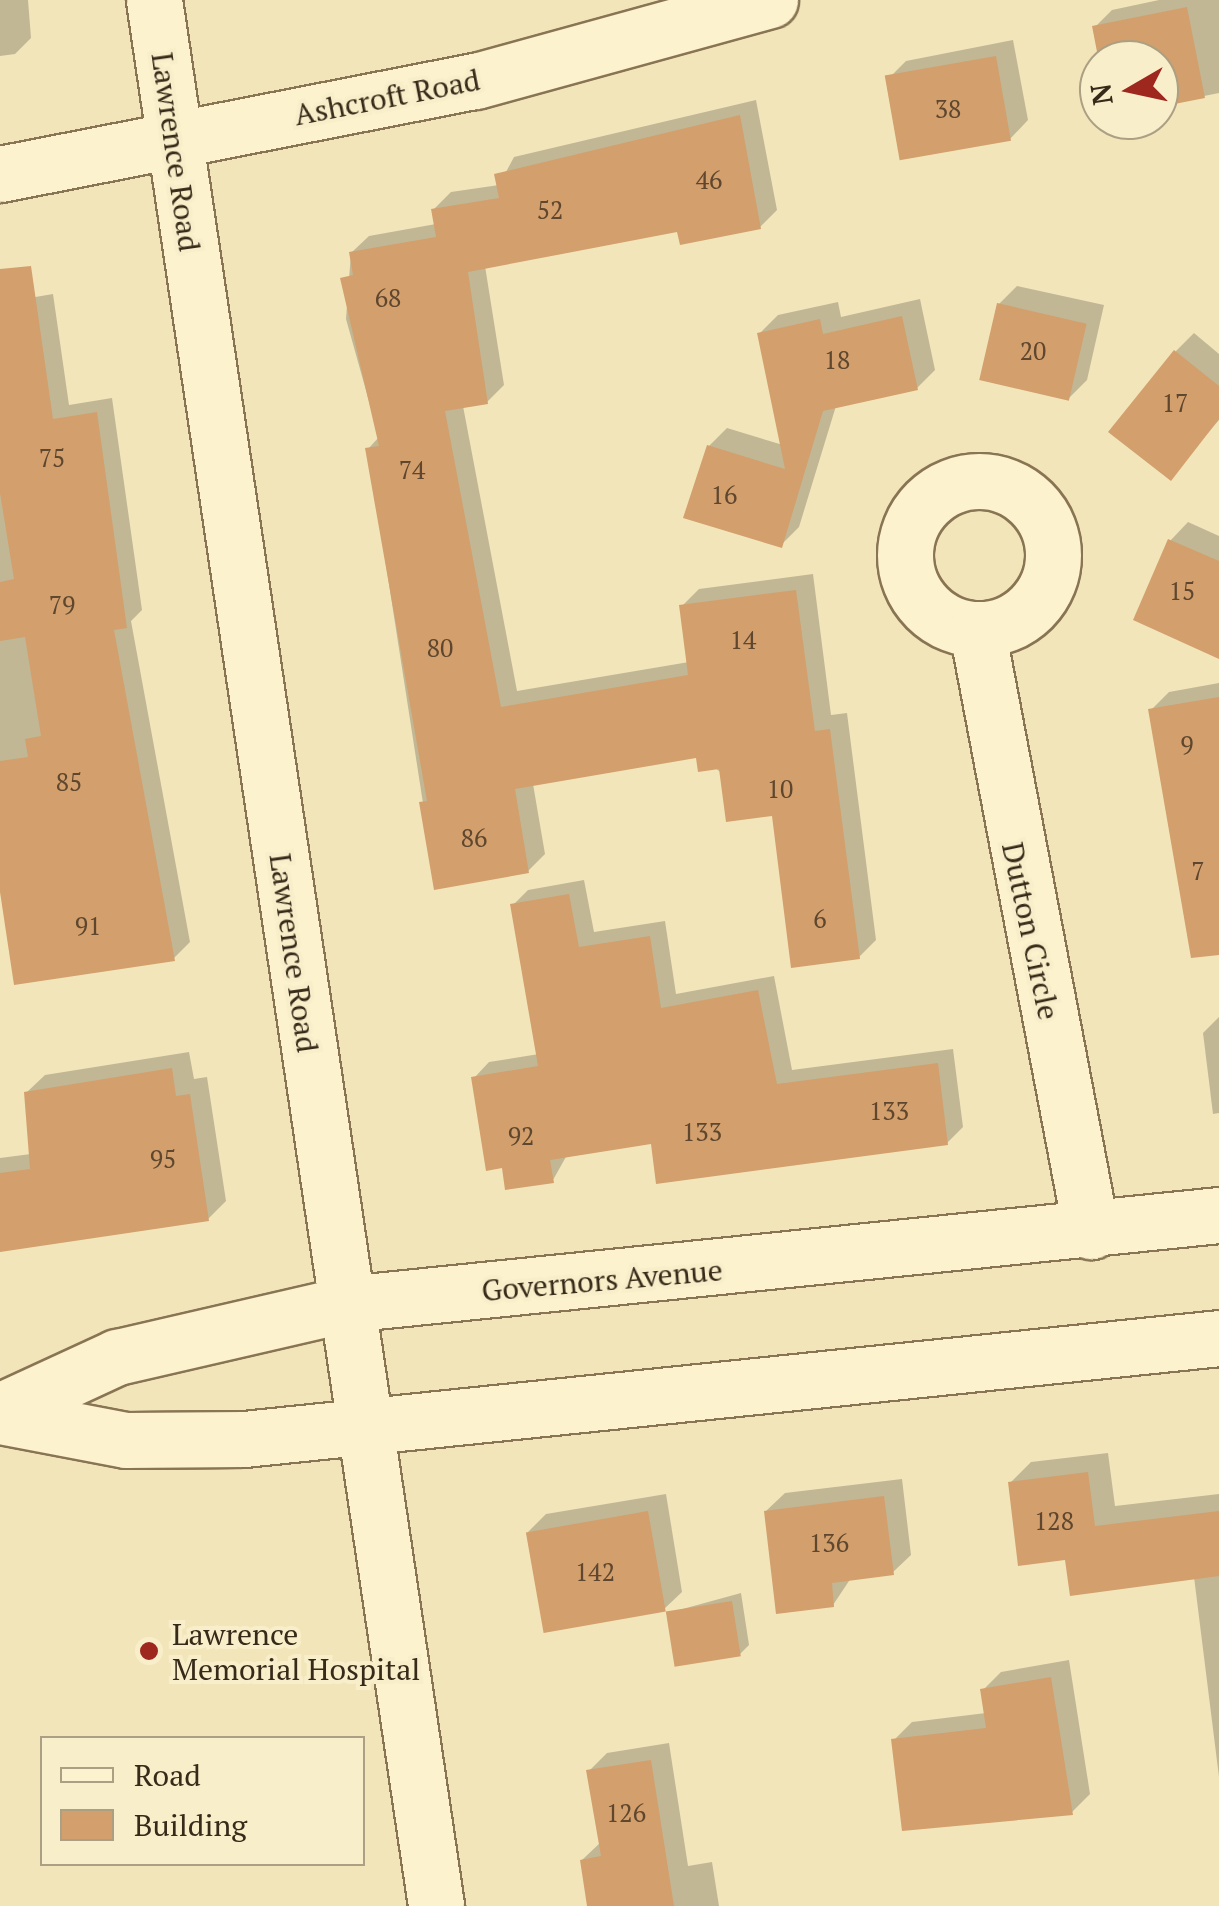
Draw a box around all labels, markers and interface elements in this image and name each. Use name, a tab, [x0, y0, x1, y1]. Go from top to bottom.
north arrow	[1079, 40, 1179, 140]
street label: Lawrence Road	[144, 50, 208, 254]
street label: Ashcroft Road	[291, 61, 483, 133]
text: N	[1081, 81, 1121, 108]
house number: 38	[935, 94, 961, 124]
house number: 46	[696, 165, 722, 195]
house number: 52	[537, 195, 563, 225]
house number: 68	[375, 283, 401, 313]
house number: 20	[1020, 336, 1046, 366]
house number: 18	[824, 345, 850, 375]
house number: 17	[1162, 388, 1188, 418]
house number: 75	[39, 443, 65, 473]
house number: 74	[399, 455, 425, 485]
house number: 16	[711, 480, 737, 510]
house number: 15	[1169, 576, 1195, 606]
house number: 79	[49, 590, 75, 620]
house number: 14	[730, 625, 756, 655]
house number: 80	[427, 633, 453, 663]
house number: 9	[1180, 730, 1194, 760]
house number: 85	[56, 767, 82, 797]
house number: 10	[767, 774, 793, 804]
house number: 86	[461, 823, 487, 853]
street label: Dutton Circle	[995, 839, 1067, 1023]
street label: Lawrence Road	[262, 851, 326, 1055]
house number: 7	[1191, 856, 1205, 886]
house number: 6	[813, 904, 827, 934]
house number: 91	[75, 911, 101, 941]
house number: 133	[869, 1096, 909, 1126]
house number: 133	[682, 1117, 722, 1147]
house number: 92	[508, 1121, 534, 1151]
house number: 95	[150, 1144, 176, 1174]
street label: Governors Avenue	[480, 1252, 724, 1308]
house number: 128	[1034, 1506, 1074, 1536]
house number: 136	[809, 1528, 849, 1558]
house number: 142	[575, 1557, 615, 1587]
place label: Lawrence Memorial Hospital	[172, 1616, 420, 1686]
marker: Lawrence Memorial Hospital	[136, 1638, 162, 1664]
legend	[40, 1736, 365, 1866]
text: Road	[134, 1755, 201, 1795]
house number: 126	[606, 1798, 646, 1828]
text: Building	[134, 1805, 247, 1845]

